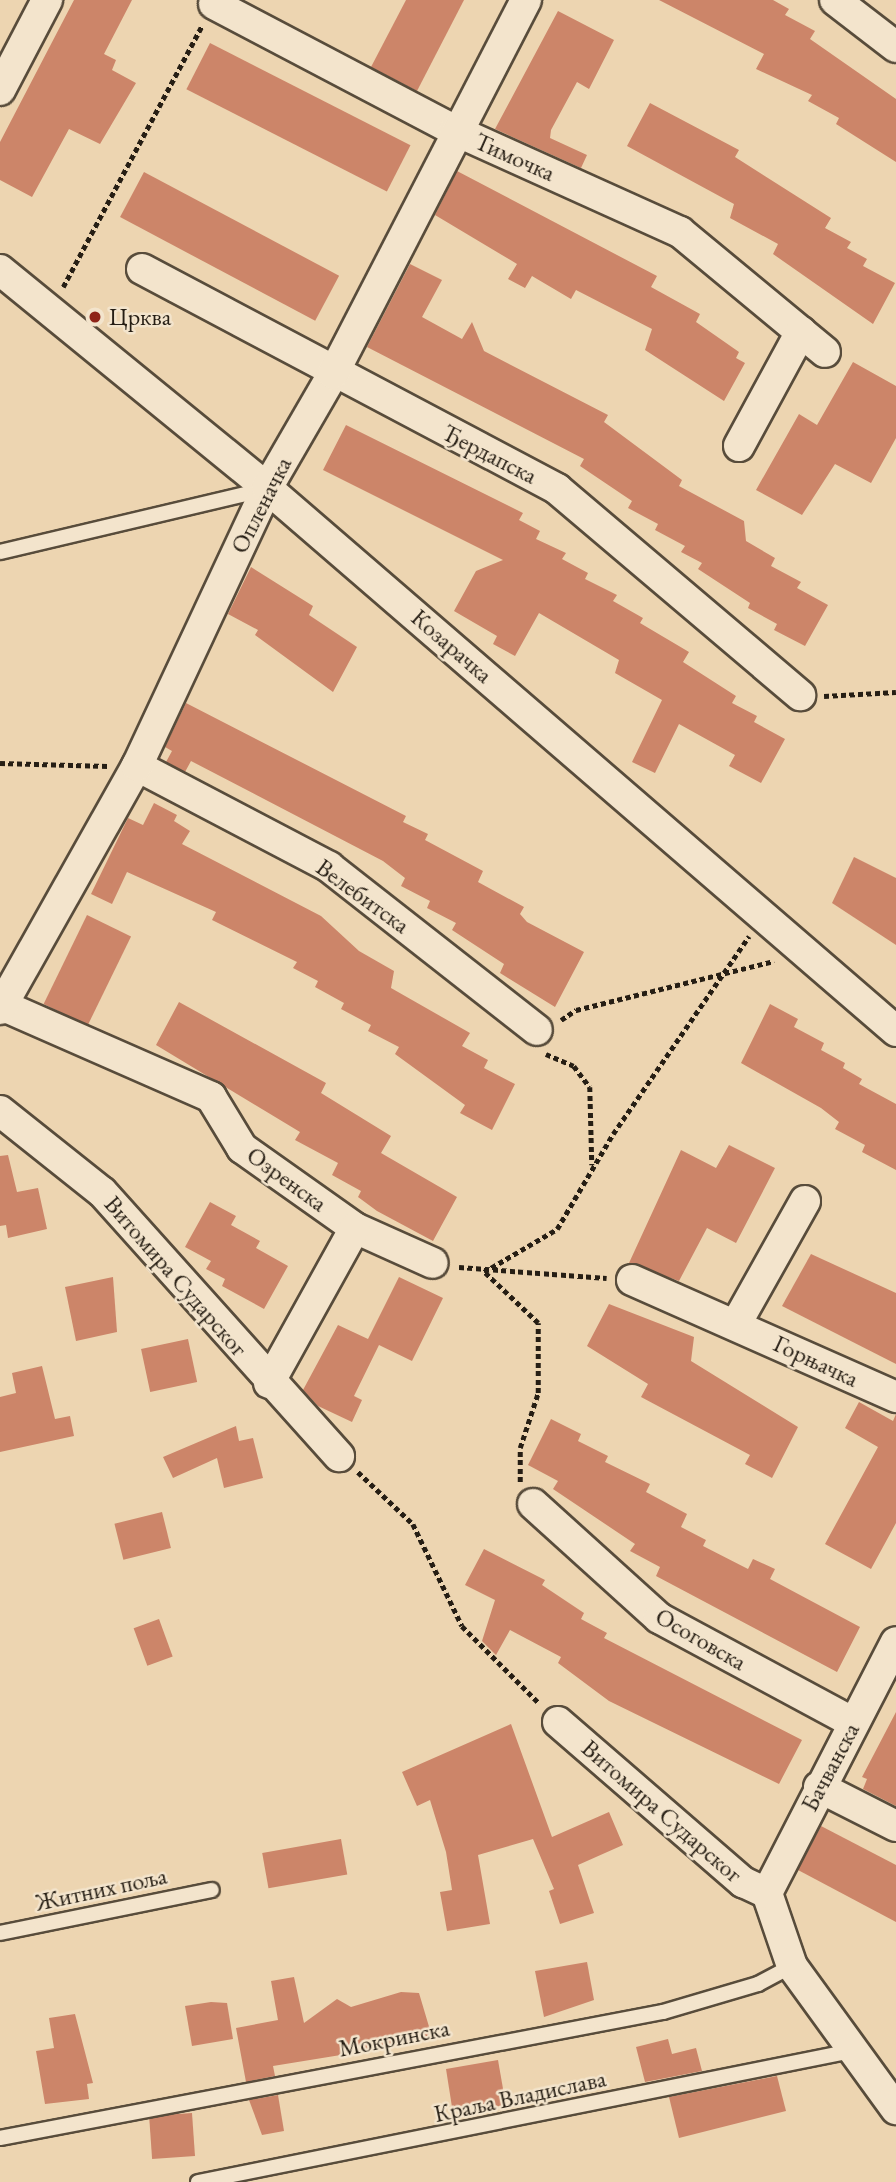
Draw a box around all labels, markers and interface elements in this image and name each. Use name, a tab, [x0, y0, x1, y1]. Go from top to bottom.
street label: Тимочка	[470, 127, 560, 187]
place label: Црква	[109, 303, 171, 331]
marker: Црква	[87, 309, 103, 325]
street label: Ђердапска	[438, 418, 542, 490]
street label: Опленачка	[224, 452, 298, 558]
street label: Козарачка	[406, 603, 498, 689]
street label: Велебитска	[311, 853, 415, 939]
street label: Озренска	[241, 1140, 333, 1218]
street label: Витомира Сударског	[99, 1190, 253, 1362]
street label: Горњачка	[769, 1329, 863, 1393]
street label: Осоговска	[650, 1601, 752, 1677]
street label: Бачванска	[795, 1718, 865, 1816]
street label: Витомира Сударског	[576, 1734, 748, 1888]
street label: Житних поља	[33, 1861, 169, 1917]
street label: Мокринска	[336, 2013, 452, 2063]
street label: Краља Владислава	[431, 2064, 609, 2128]

